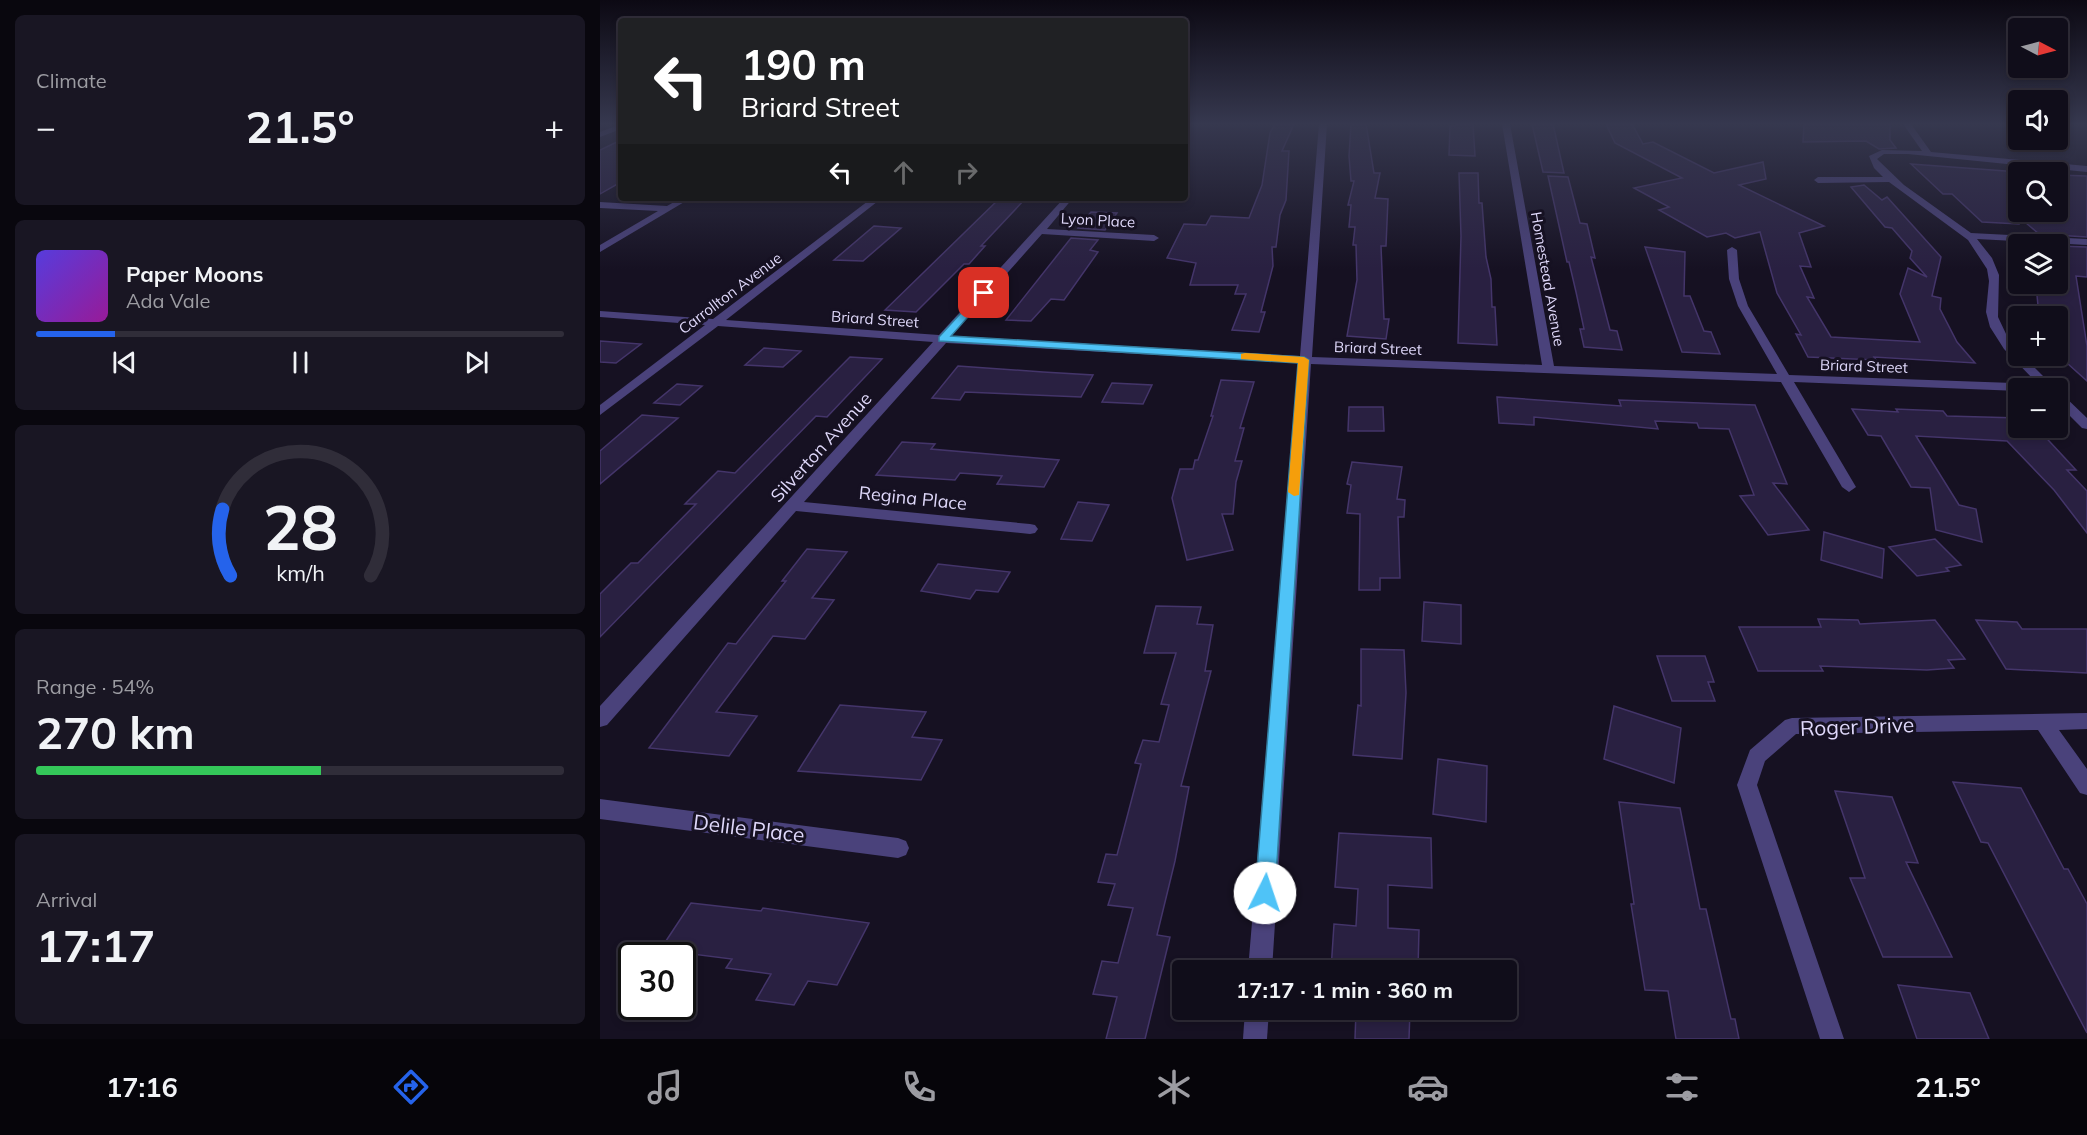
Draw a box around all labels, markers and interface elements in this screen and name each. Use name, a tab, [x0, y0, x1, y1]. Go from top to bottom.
north arrow	[2008, 18, 2068, 78]
map controls	[2008, 18, 2068, 438]
text: 190 m	[741, 38, 866, 91]
icon: left	[642, 42, 720, 120]
text: Climate	[36, 68, 107, 93]
text: Briard Street	[741, 90, 899, 124]
button: sound	[2008, 90, 2068, 150]
text: 21.5°	[245, 98, 355, 154]
text: −	[36, 106, 56, 147]
text: +	[544, 106, 564, 147]
icon: left	[824, 156, 857, 189]
icon: ahead	[887, 156, 920, 189]
icon: right	[950, 156, 983, 189]
button: search	[2008, 162, 2068, 222]
street label: Lyon Place	[1060, 209, 1136, 231]
street label: Homestead Avenue	[1527, 210, 1569, 348]
button: layers	[2008, 234, 2068, 294]
street label: Carrollton Avenue	[675, 248, 785, 338]
text: Paper Moons	[126, 260, 264, 288]
pin	[958, 267, 1009, 318]
icon: arrive	[967, 276, 1000, 309]
text: Ada Vale	[126, 288, 210, 313]
street label: Briard Street	[830, 306, 920, 332]
button: +	[2008, 306, 2068, 366]
street label: Briard Street	[1334, 337, 1422, 359]
icon: previous	[108, 346, 141, 379]
icon: pause	[284, 346, 317, 379]
icon: next	[460, 346, 493, 379]
street label: Briard Street	[1820, 355, 1908, 377]
button: −	[2008, 378, 2068, 438]
street label: Silverton Avenue	[765, 387, 877, 507]
street label: Regina Place	[858, 481, 968, 515]
text: 28	[263, 488, 337, 567]
text: km/h	[276, 560, 324, 587]
text: Range · 54%	[36, 674, 154, 699]
text: 270 km	[36, 704, 195, 760]
street label: Roger Drive	[1799, 711, 1915, 741]
street label: Delile Place	[692, 808, 806, 848]
position arrow	[1233, 861, 1297, 925]
text: Arrival	[36, 887, 97, 912]
text: 17:17	[36, 917, 155, 973]
speed limit sign: 30	[618, 942, 696, 1020]
text: 17:17 · 1 min · 360 m	[1236, 976, 1453, 1004]
icon: directions	[390, 1066, 432, 1108]
icon: music	[644, 1066, 686, 1108]
icon: phone	[898, 1066, 940, 1108]
icon: climate	[1153, 1066, 1195, 1108]
icon: car	[1407, 1066, 1449, 1108]
icon: filters	[1661, 1066, 1703, 1108]
text: 17:16	[106, 1070, 178, 1104]
text: 21.5°	[1915, 1070, 1981, 1104]

